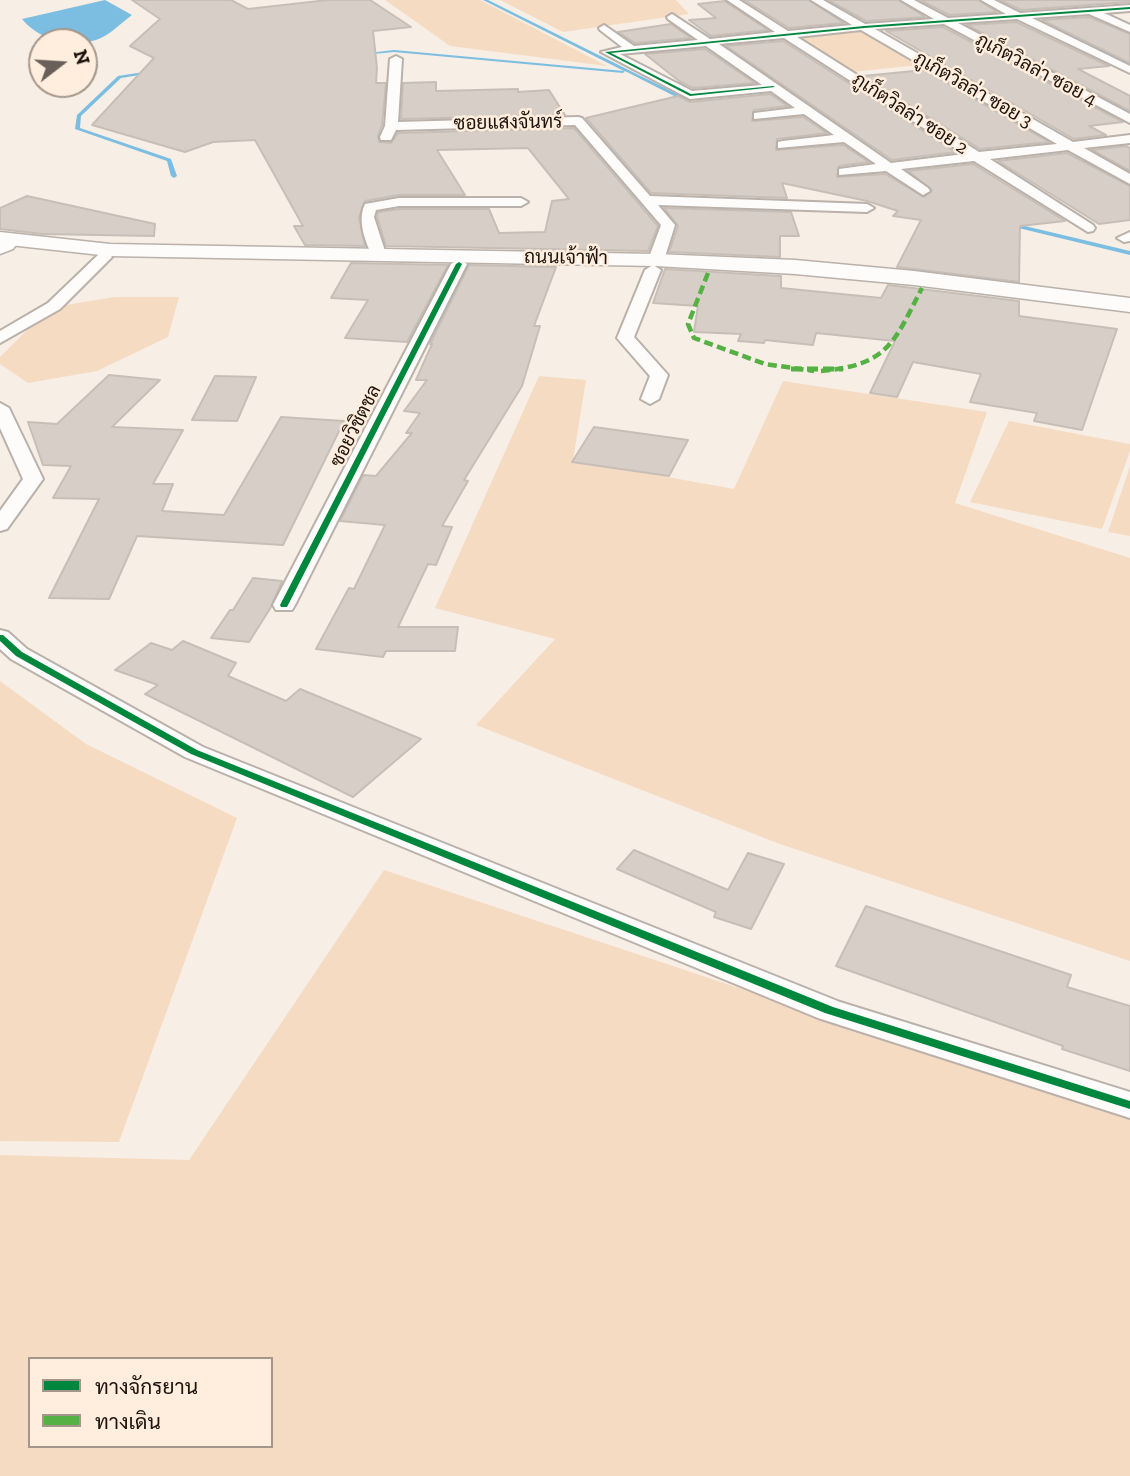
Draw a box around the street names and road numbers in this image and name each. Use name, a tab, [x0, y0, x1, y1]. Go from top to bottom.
street label: ภูเก็ตวิลล่า ซอย 4	[972, 29, 1100, 111]
street label: ภูเก็ตวิลล่า ซอย 3	[910, 47, 1036, 133]
street label: ภูเก็ตวิลล่า ซอย 2	[848, 68, 972, 160]
street label: ซอยแสงจันทร์	[453, 111, 563, 135]
street label: ถนนเจ้าฟ้า	[524, 246, 608, 270]
street label: ซอยวิชิตชล	[326, 381, 386, 471]

